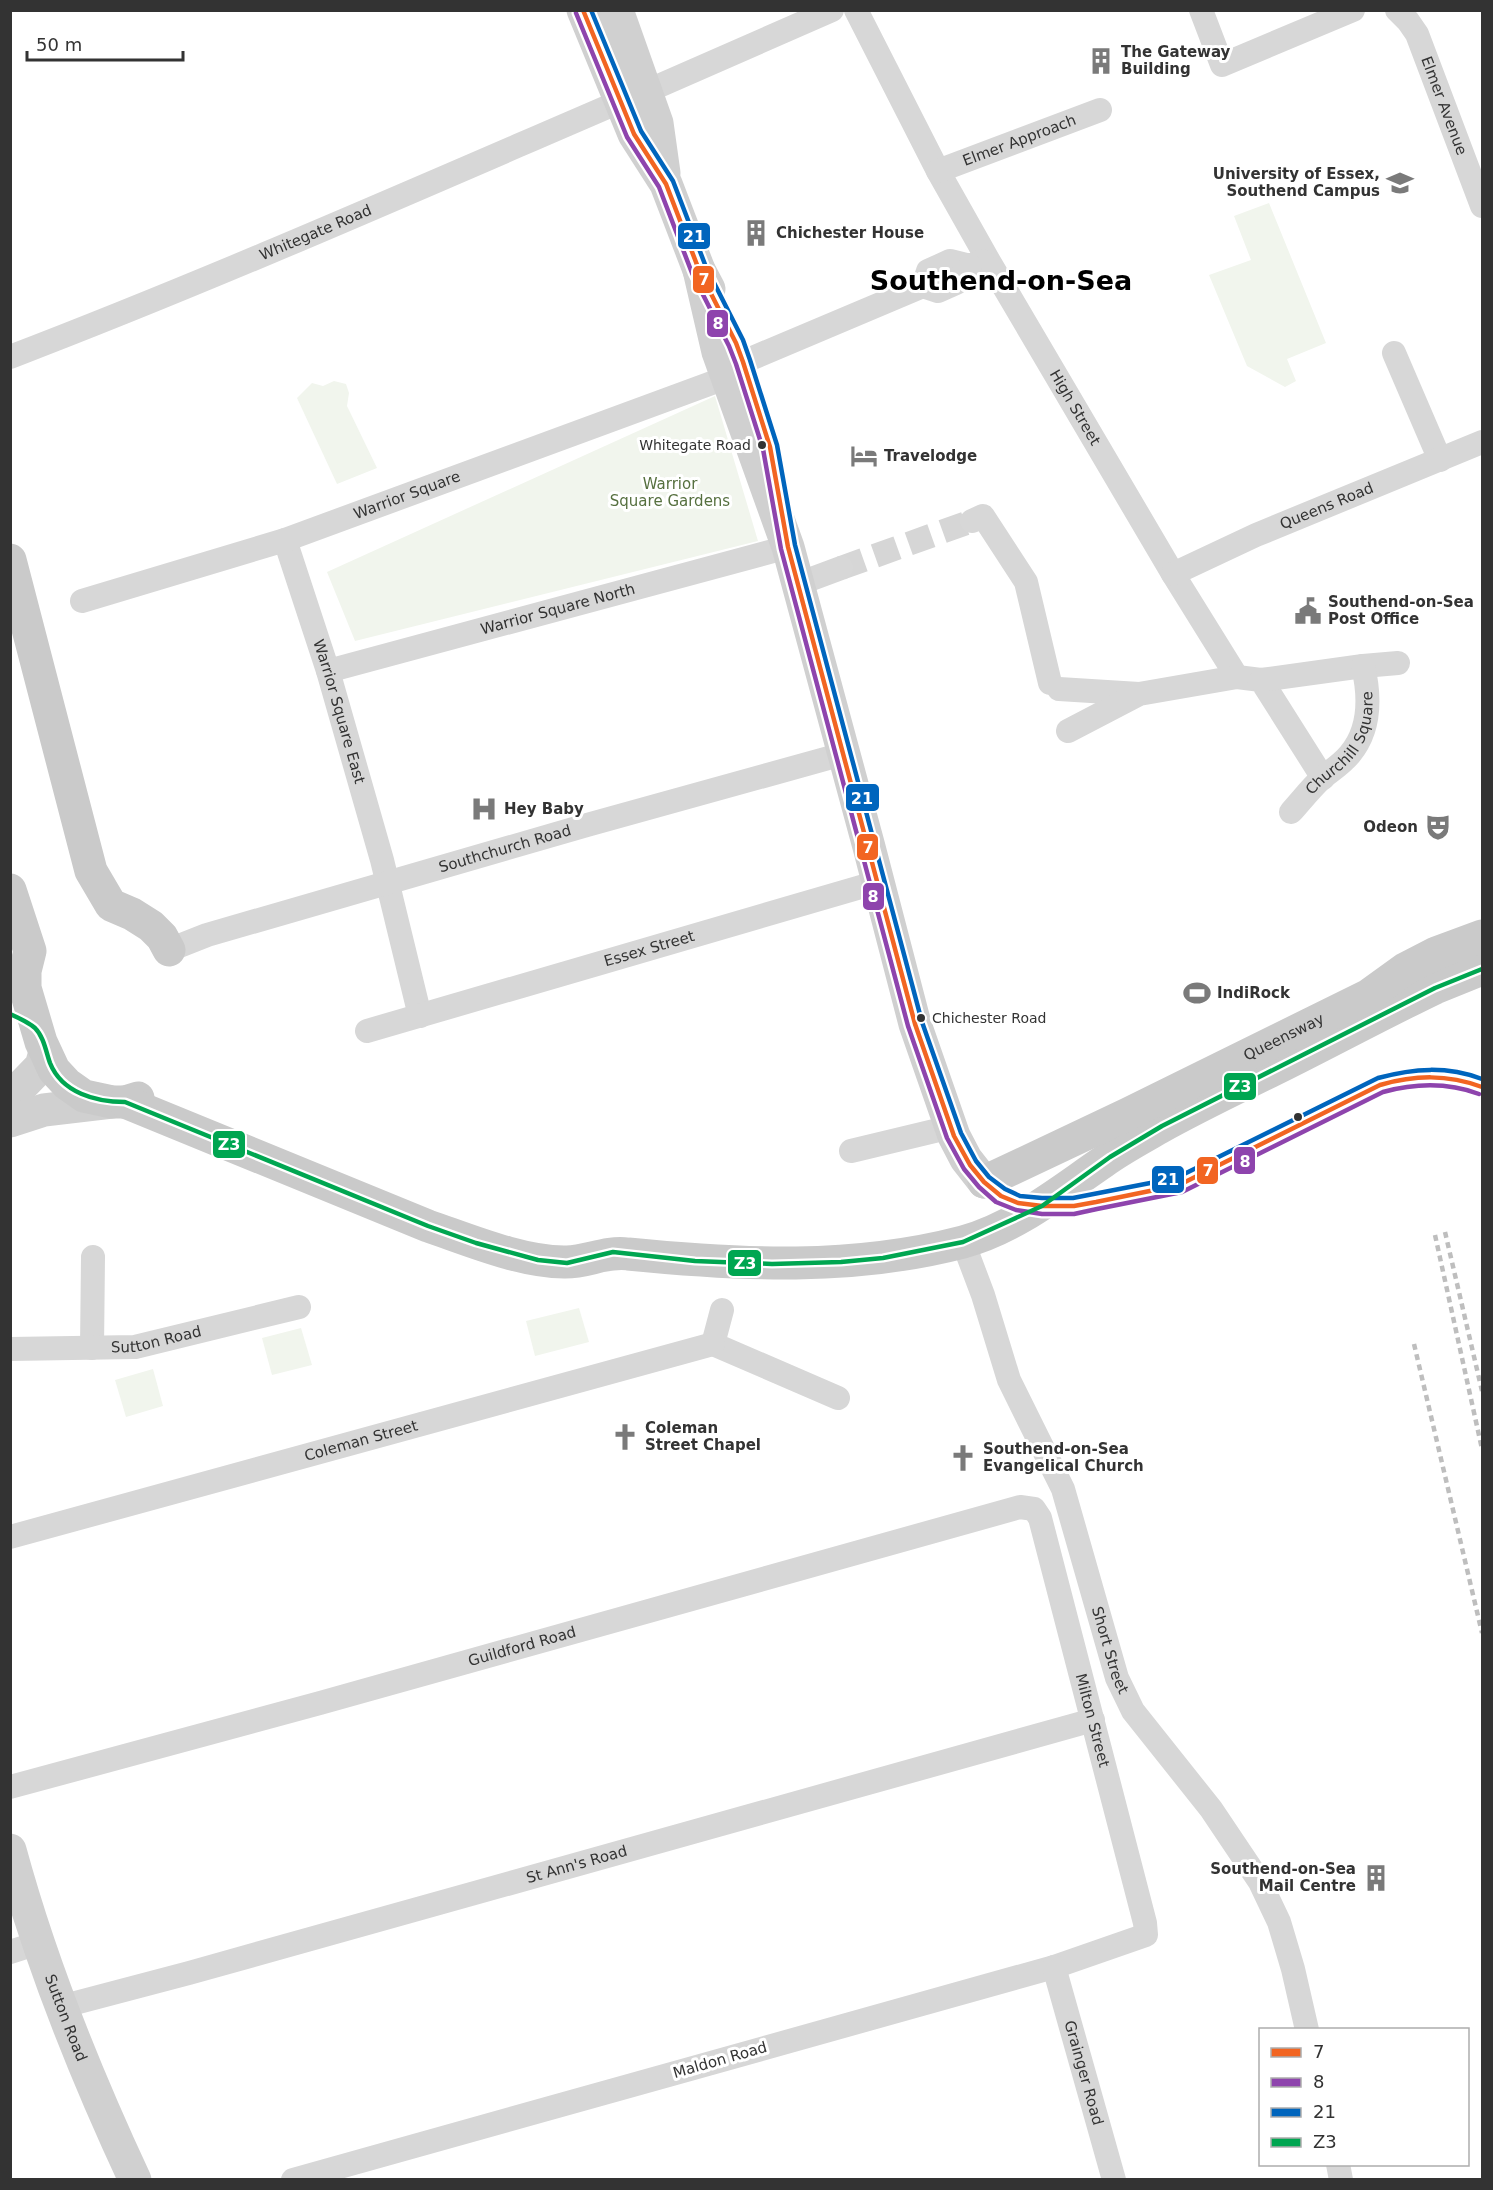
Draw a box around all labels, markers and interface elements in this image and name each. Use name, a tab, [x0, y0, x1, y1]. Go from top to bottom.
scale bar	[27, 24, 183, 62]
text: 50 m	[36, 34, 82, 55]
place label: The Gateway Building	[1121, 43, 1231, 78]
building icon: The Gateway Building	[1086, 46, 1116, 76]
street label: Elmer Avenue	[1417, 54, 1471, 158]
street label: Elmer Approach	[960, 111, 1079, 170]
place label: University of Essex, Southend Campus	[1213, 165, 1380, 200]
school or university icon: University of Essex, Southend Campus	[1385, 168, 1415, 198]
street label: Whitegate Road	[257, 201, 374, 264]
building icon: Chichester House	[741, 218, 771, 248]
line badge: 21	[677, 222, 711, 250]
place label: Chichester House	[776, 224, 924, 242]
text: 21	[683, 227, 705, 246]
line badge: 7	[692, 265, 715, 294]
district label: Southend-on-Sea	[870, 265, 1132, 296]
text: 7	[698, 270, 710, 289]
line badge: 8	[706, 309, 729, 338]
text: 8	[712, 314, 724, 333]
street label: High Street	[1046, 366, 1104, 449]
place label: Whitegate Road	[639, 437, 751, 453]
marker: Whitegate Road	[756, 439, 768, 451]
hotel icon: Travelodge	[849, 441, 879, 471]
place label: Travelodge	[884, 447, 977, 465]
street label: Warrior Square	[351, 467, 463, 523]
park label: Warrior Square Gardens	[610, 475, 730, 510]
street label: Queens Road	[1277, 479, 1376, 533]
street label: Warrior Square North	[479, 580, 637, 638]
place label: Southend-on-Sea Post Office	[1328, 593, 1474, 628]
public building icon: Southend-on-Sea Post Office	[1293, 596, 1323, 626]
street label: Warrior Square East	[309, 637, 369, 786]
street label: Churchill Square	[1302, 691, 1377, 798]
line badge: 21	[845, 783, 880, 812]
text: 21	[851, 789, 873, 808]
hospital icon: Hey Baby	[469, 794, 499, 824]
place label: Hey Baby	[504, 800, 584, 818]
theatre icon: Odeon	[1423, 812, 1453, 842]
place label: Odeon	[1363, 818, 1418, 836]
street label: Southchurch Road	[437, 821, 573, 876]
line badge: 7	[856, 833, 879, 861]
text: 7	[862, 838, 874, 857]
line badge: 8	[862, 882, 885, 911]
text: 8	[867, 887, 879, 906]
street label: Essex Street	[602, 927, 697, 970]
sports icon: IndiRock	[1182, 978, 1212, 1008]
place label: IndiRock	[1217, 984, 1291, 1002]
place label: Chichester Road	[932, 1010, 1046, 1026]
street label: Queensway	[1241, 1010, 1327, 1065]
marker: Chichester Road	[915, 1012, 927, 1024]
line badge: Z3	[1223, 1072, 1257, 1101]
text: Z3	[1229, 1077, 1251, 1096]
unlabelled marker	[1292, 1111, 1304, 1123]
line badge: Z3	[212, 1130, 246, 1159]
text: Z3	[218, 1135, 240, 1154]
line badge: 8	[1233, 1146, 1256, 1175]
text: 8	[1239, 1152, 1251, 1171]
line badge: 7	[1196, 1156, 1219, 1185]
text: 7	[1202, 1161, 1214, 1180]
line badge: 21	[1151, 1165, 1185, 1194]
text: 21	[1157, 1170, 1179, 1189]
line badge: Z3	[727, 1249, 762, 1277]
text: Z3	[734, 1254, 756, 1273]
street label: Sutton Road	[111, 1322, 203, 1356]
street label: Coleman Street	[302, 1416, 420, 1465]
place label: Coleman Street Chapel	[645, 1419, 761, 1454]
church icon: Coleman Street Chapel	[610, 1422, 640, 1452]
place label: Southend-on-Sea Evangelical Church	[983, 1440, 1144, 1475]
church icon: Southend-on-Sea Evangelical Church	[948, 1443, 978, 1473]
street label: Short Street	[1088, 1604, 1132, 1697]
street label: Guildford Road	[466, 1623, 578, 1670]
street label: Milton Street	[1072, 1671, 1113, 1769]
street label: St Ann's Road	[524, 1842, 629, 1887]
place label: Southend-on-Sea Mail Centre	[1210, 1860, 1356, 1895]
building icon: Southend-on-Sea Mail Centre	[1361, 1863, 1391, 1893]
street label: Sutton Road	[41, 1972, 91, 2064]
street label: Grainger Road	[1061, 2018, 1107, 2127]
legend	[1259, 2028, 1469, 2166]
street label: Maldon Road	[671, 2038, 769, 2082]
text: 7	[1313, 2041, 1324, 2062]
text: 8	[1313, 2071, 1324, 2092]
text: 21	[1313, 2101, 1336, 2122]
text: Z3	[1313, 2131, 1337, 2152]

